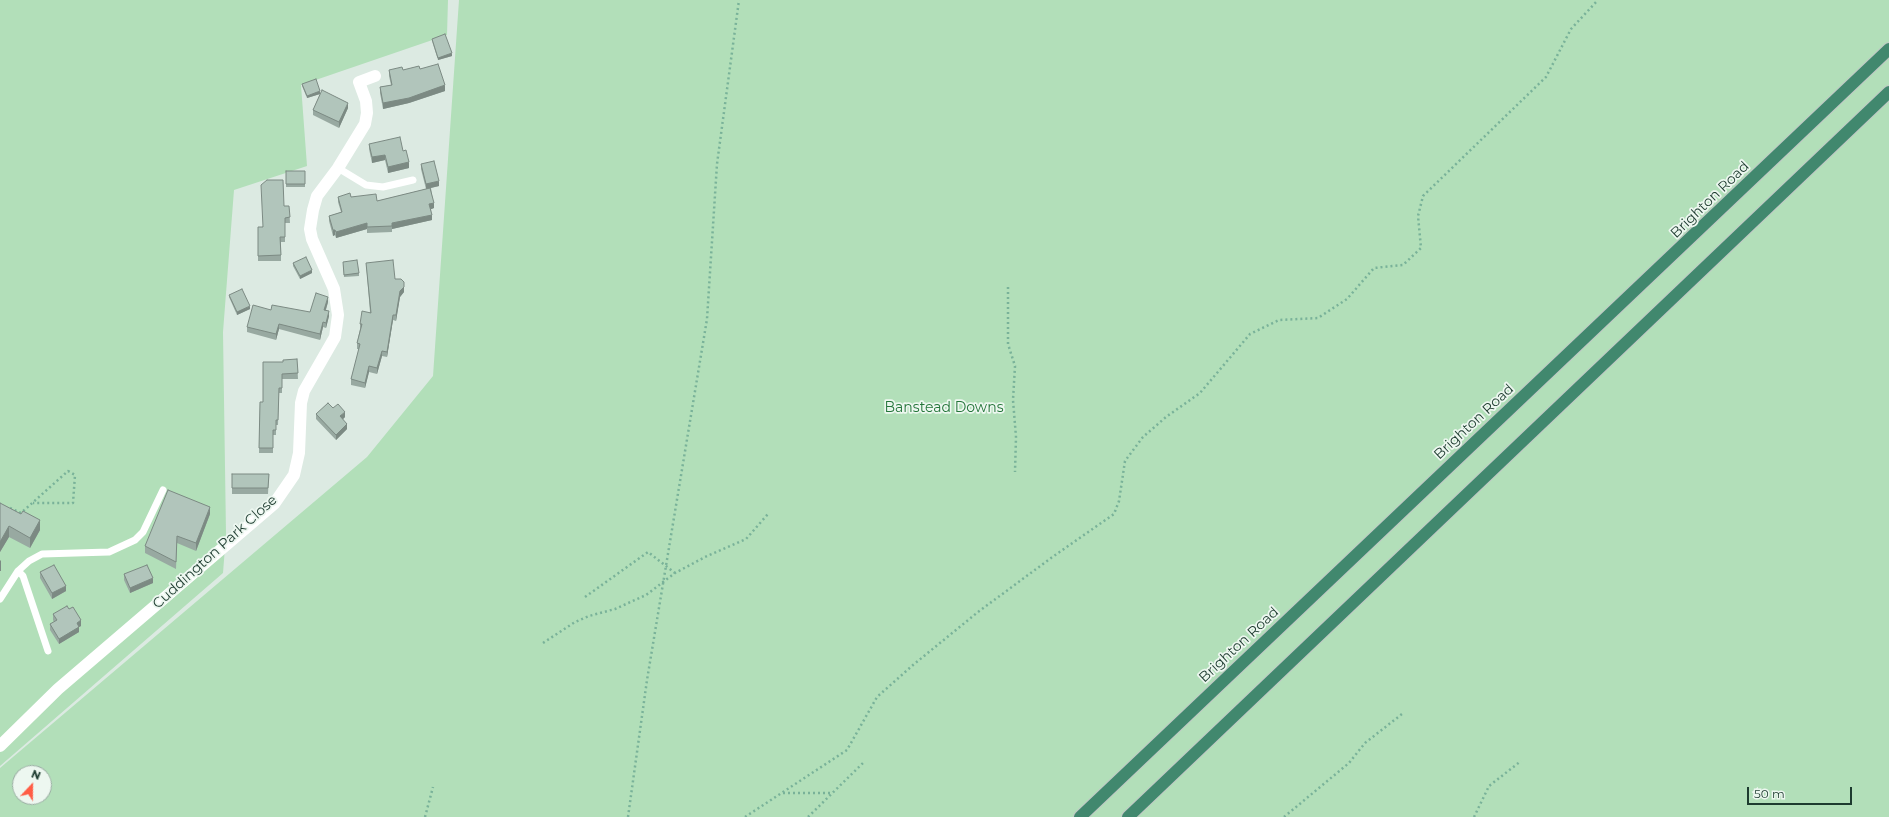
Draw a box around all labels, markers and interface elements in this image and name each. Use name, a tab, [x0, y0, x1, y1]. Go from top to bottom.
street label: Brighton Road	[1667, 158, 1753, 242]
street label: Brighton Road	[1431, 381, 1517, 463]
park label: Banstead Downs	[885, 400, 1003, 416]
street label: Cuddington Park Close	[149, 492, 281, 612]
street label: Brighton Road	[1196, 604, 1282, 686]
north arrow	[12, 765, 52, 805]
text: N	[29, 767, 43, 783]
scale bar	[1749, 779, 1854, 805]
text: 50 m	[1754, 786, 1785, 801]

